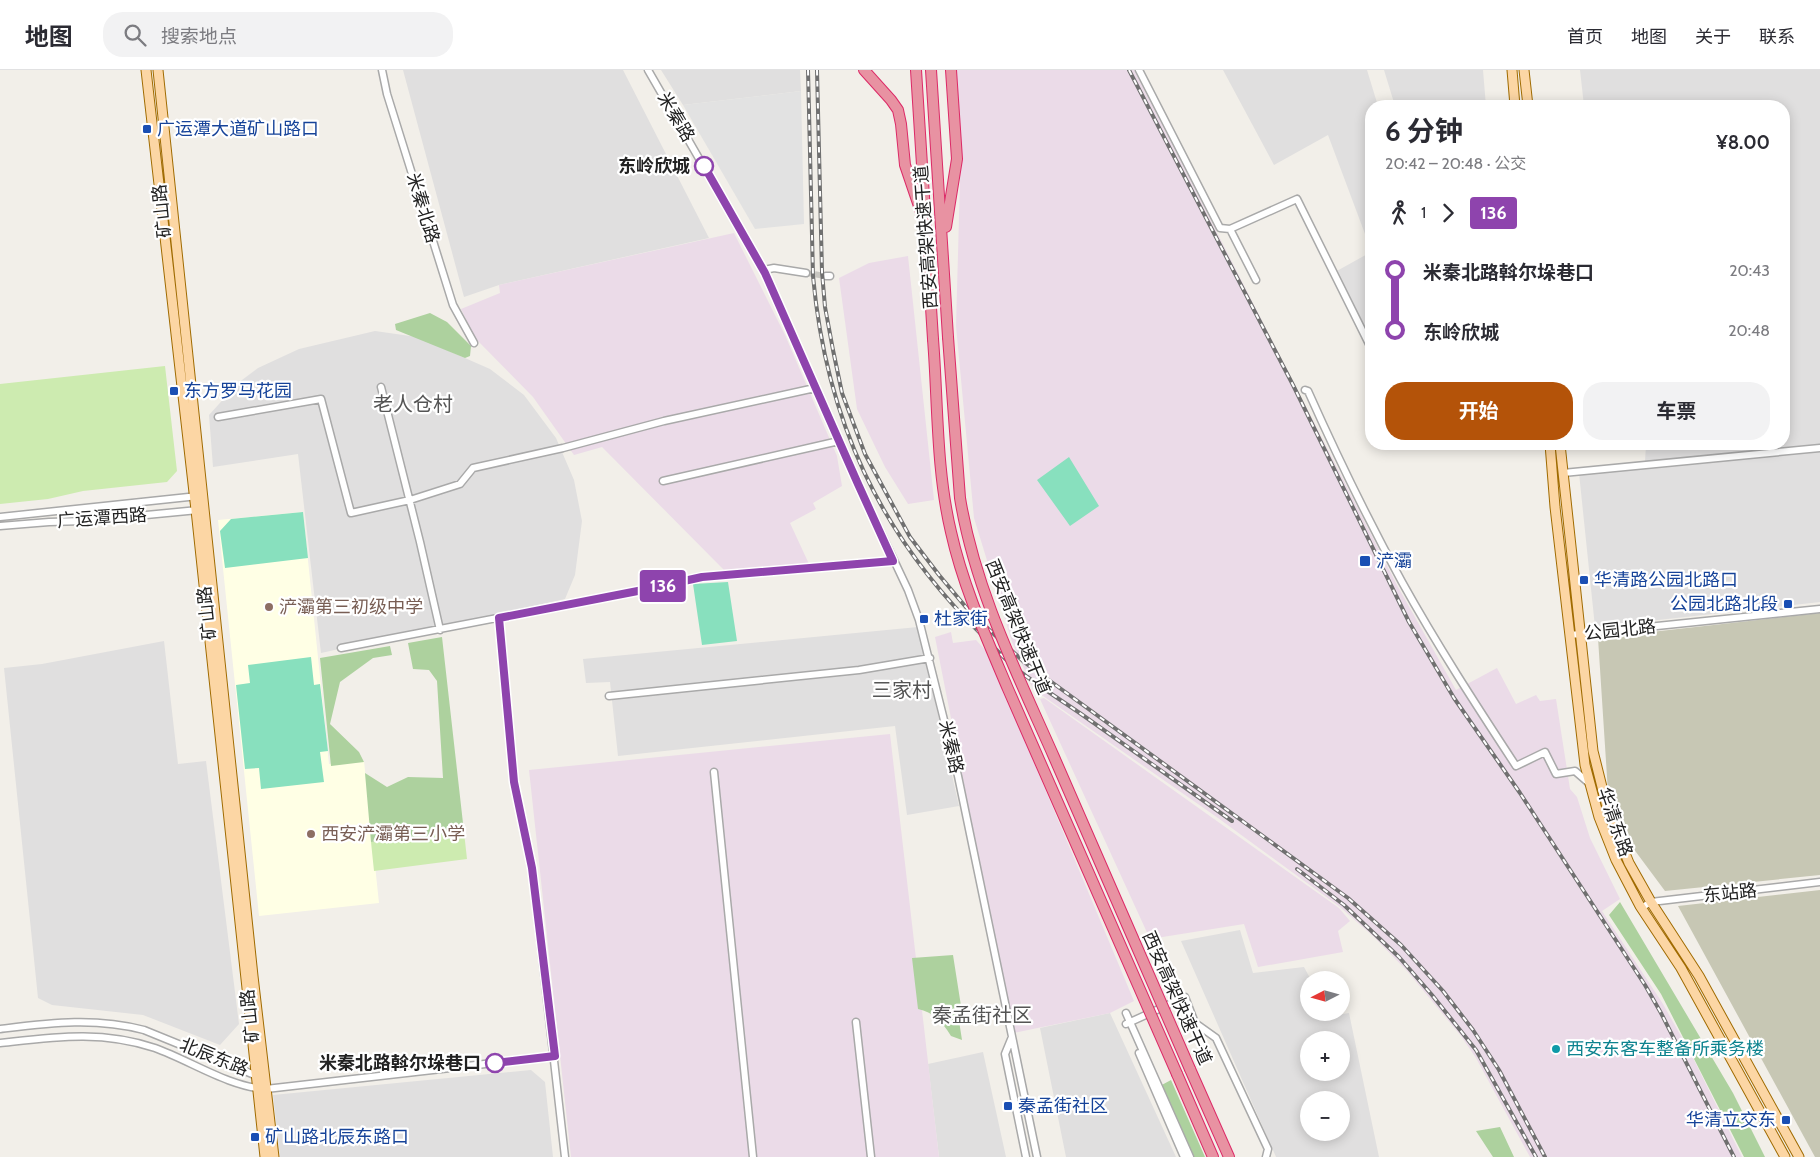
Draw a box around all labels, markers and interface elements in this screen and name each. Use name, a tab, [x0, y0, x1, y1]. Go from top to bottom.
search box	[103, 12, 453, 57]
icon: search	[121, 21, 149, 49]
text: 地图	[25, 22, 73, 51]
text: 搜索地点	[161, 25, 237, 48]
text: 首页	[1567, 26, 1603, 48]
text: 地图	[1631, 26, 1667, 48]
text: 关于	[1695, 26, 1731, 48]
text: 联系	[1759, 26, 1795, 48]
street label: 米秦路	[653, 88, 699, 146]
text: 6 分钟	[1385, 114, 1463, 148]
place label: 广运潭大道矿山路口	[157, 118, 319, 140]
marker: 广运潭大道矿山路口	[141, 123, 153, 135]
text: ¥8.00	[1716, 131, 1770, 154]
text: 20:42 – 20:48 · 公交	[1385, 154, 1526, 173]
place label: 东岭欣城	[618, 155, 690, 177]
marker: 东岭欣城	[694, 156, 714, 176]
street label: 西安高架快速干道	[910, 164, 942, 310]
street label: 米秦北路	[402, 170, 444, 246]
street label: 矿山路	[148, 183, 176, 239]
icon: walk	[1385, 199, 1413, 227]
icon: forward	[1434, 199, 1462, 227]
text: 136	[1480, 202, 1507, 224]
text: 1	[1421, 203, 1426, 222]
text: 米秦北路斡尔垛巷口	[1423, 261, 1594, 284]
text: 20:43	[1729, 261, 1770, 280]
text: 东岭欣城	[1423, 321, 1499, 344]
text: 20:48	[1728, 321, 1770, 340]
place label: 东方罗马花园	[184, 380, 292, 402]
button: 开始	[1385, 382, 1573, 440]
button: 车票	[1583, 382, 1770, 440]
marker: 东方罗马花园	[168, 385, 180, 397]
district label: 老人仓村	[373, 392, 453, 416]
street label: 广运潭西路	[56, 504, 148, 532]
place label: 浐灞	[1376, 550, 1412, 572]
marker: 浐灞	[1358, 554, 1372, 568]
street label: 西安高架快速干道	[981, 556, 1055, 698]
place label: 华清路公园北路口	[1594, 569, 1738, 591]
line badge: 136	[634, 570, 692, 602]
marker: 华清路公园北路口	[1578, 574, 1590, 586]
text: 136	[650, 575, 676, 597]
street label: 矿山路	[193, 585, 221, 641]
place label: 公园北路北段	[1670, 593, 1778, 615]
place label: 浐灞第三初级中学	[279, 596, 423, 618]
marker: 公园北路北段	[1782, 598, 1794, 610]
marker: 浐灞第三初级中学	[263, 601, 275, 613]
place label: 杜家街	[934, 608, 988, 630]
marker: 杜家街	[918, 613, 930, 625]
street label: 公园北路	[1583, 615, 1657, 645]
district label: 三家村	[872, 678, 932, 702]
street label: 米秦路	[934, 718, 968, 776]
street label: 华清东路	[1593, 784, 1637, 860]
place label: 西安浐灞第三小学	[321, 823, 465, 845]
marker: 西安浐灞第三小学	[305, 828, 317, 840]
street label: 东站路	[1702, 879, 1758, 907]
street label: 西安高架快速干道	[1138, 928, 1216, 1068]
north arrow	[1300, 971, 1350, 1021]
map controls	[1300, 971, 1350, 1141]
street label: 矿山路	[236, 988, 264, 1044]
district label: 秦孟街社区	[932, 1003, 1032, 1027]
button: +	[1300, 1031, 1350, 1081]
street label: 北辰东路	[177, 1033, 251, 1081]
place label: 西安东客车整备所乘务楼	[1566, 1038, 1764, 1060]
marker: 西安东客车整备所乘务楼	[1550, 1043, 1562, 1055]
place label: 米秦北路斡尔垛巷口	[319, 1052, 481, 1074]
marker: 米秦北路斡尔垛巷口	[485, 1053, 505, 1073]
button: −	[1300, 1091, 1350, 1141]
place label: 秦孟街社区	[1018, 1095, 1108, 1117]
marker: 秦孟街社区	[1002, 1100, 1014, 1112]
place label: 华清立交东	[1686, 1109, 1776, 1131]
marker: 华清立交东	[1780, 1114, 1792, 1126]
place label: 矿山路北辰东路口	[265, 1126, 409, 1148]
marker: 矿山路北辰东路口	[249, 1131, 261, 1143]

